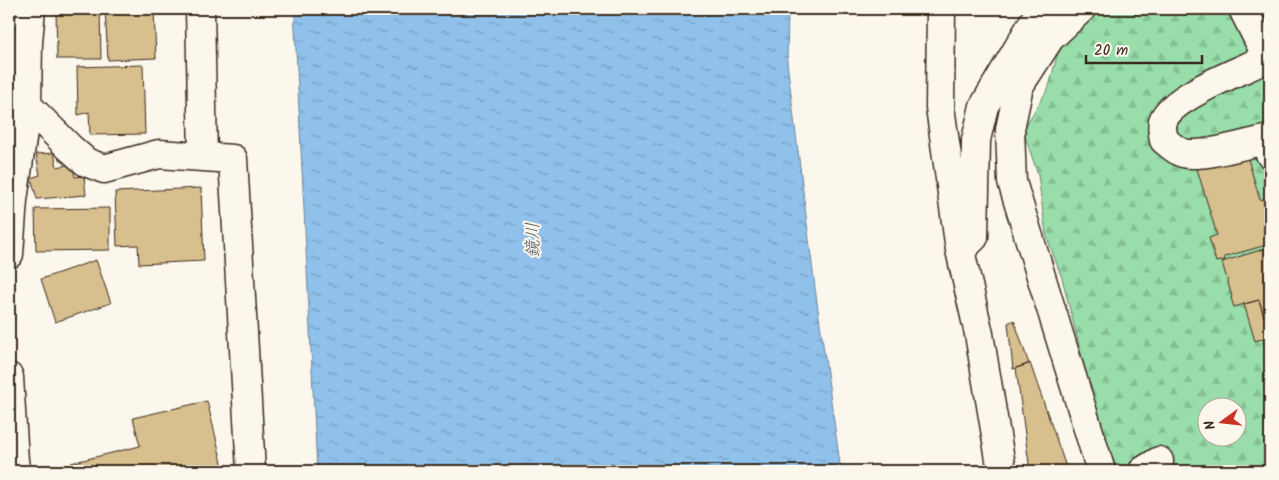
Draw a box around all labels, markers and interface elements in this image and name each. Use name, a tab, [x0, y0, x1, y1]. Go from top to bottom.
scale bar	[1086, 32, 1203, 64]
text: 20 m	[1094, 39, 1128, 63]
water label: 鏡川	[519, 222, 549, 258]
north arrow	[1196, 398, 1246, 448]
text: N	[1199, 418, 1222, 432]

